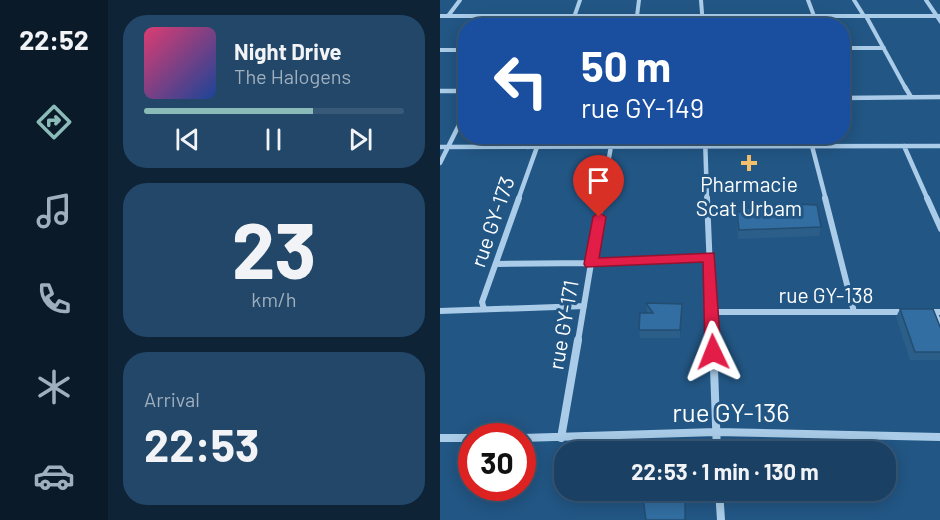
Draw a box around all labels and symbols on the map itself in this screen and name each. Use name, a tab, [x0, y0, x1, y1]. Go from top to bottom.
pin	[573, 155, 624, 217]
marker: Pharmacie Scat Urbam	[742, 156, 756, 170]
place label: Pharmacie Scat Urbam	[696, 171, 802, 220]
street label: rue GY-173	[464, 173, 519, 270]
street label: rue GY-171	[542, 278, 583, 371]
street label: rue GY-138	[779, 282, 873, 307]
position arrow	[681, 320, 745, 384]
street label: rue GY-136	[672, 396, 790, 427]
speed limit sign: 30	[458, 423, 536, 501]

